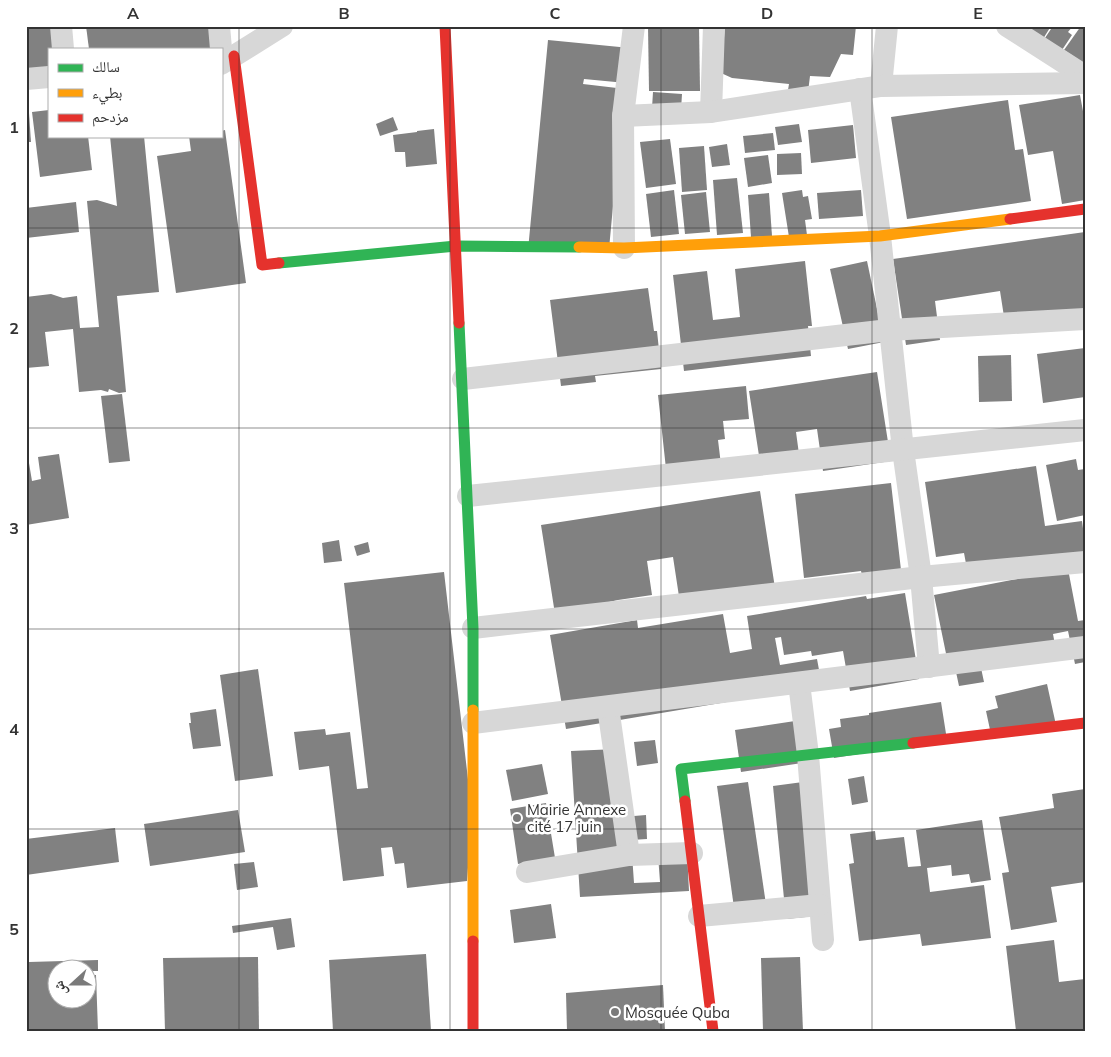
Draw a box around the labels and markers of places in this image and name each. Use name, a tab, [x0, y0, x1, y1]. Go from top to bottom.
place label: Mairie Annexe cité 17 juin	[527, 800, 626, 836]
marker: Mairie Annexe cité 17 juin	[511, 812, 523, 824]
place label: Mosquée Quba	[625, 1003, 730, 1022]
marker: Mosquée Quba	[609, 1006, 621, 1018]

